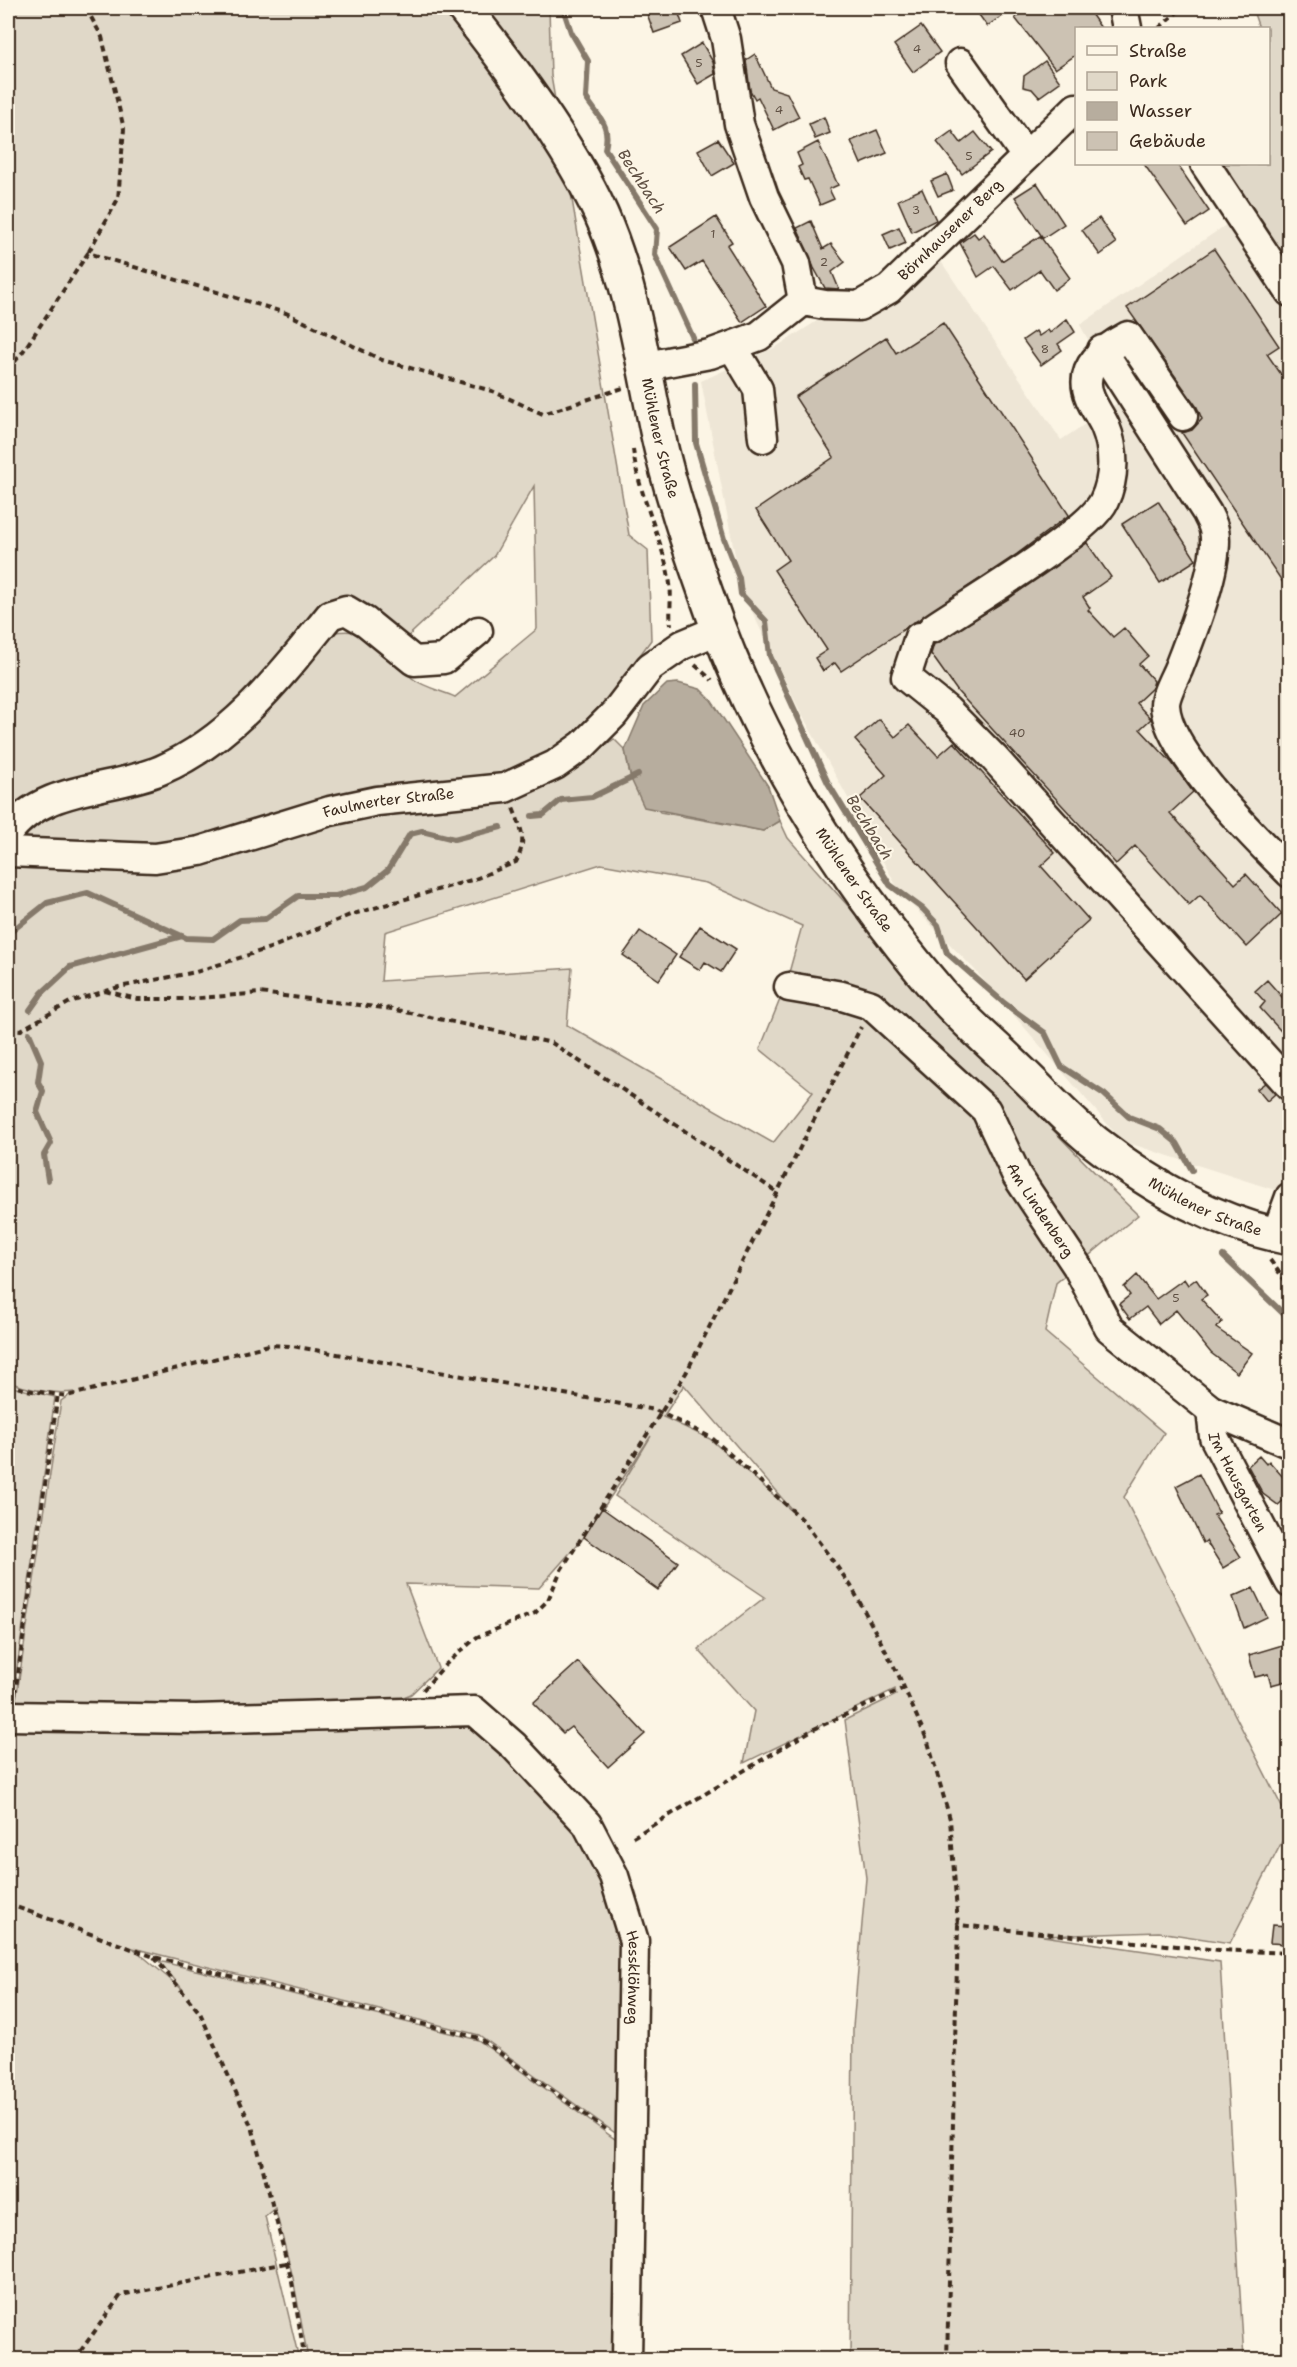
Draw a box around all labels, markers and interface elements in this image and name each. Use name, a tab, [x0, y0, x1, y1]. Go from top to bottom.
legend	[1075, 27, 1270, 165]
text: Straße	[1129, 39, 1187, 63]
house number: 4	[913, 41, 921, 57]
house number: 5	[695, 55, 703, 71]
text: Park	[1129, 69, 1168, 93]
text: Wasser	[1129, 99, 1192, 123]
house number: 4	[775, 102, 783, 118]
text: Gebäude	[1129, 129, 1206, 153]
water label: Bechbach	[613, 145, 670, 218]
house number: 5	[965, 148, 973, 164]
street label: Börnhausener Berg	[894, 175, 1007, 285]
house number: 3	[912, 202, 920, 218]
house number: 1	[710, 226, 716, 242]
house number: 2	[820, 254, 828, 270]
house number: 8	[1041, 341, 1049, 357]
street label: Mühlener Straße	[637, 376, 684, 500]
house number: 40	[1009, 725, 1025, 741]
street label: Faulmerter Straße	[320, 783, 455, 823]
water label: Bechbach	[841, 791, 898, 864]
street label: Mühlener Straße	[811, 824, 897, 936]
street label: Am Lindenberg	[1002, 1160, 1079, 1261]
street label: Mühlener Straße	[1145, 1172, 1264, 1241]
house number: 5	[1172, 1290, 1180, 1306]
street label: Im Hausgarten	[1204, 1432, 1272, 1536]
street label: Hessklöhweg	[621, 1928, 644, 2025]

